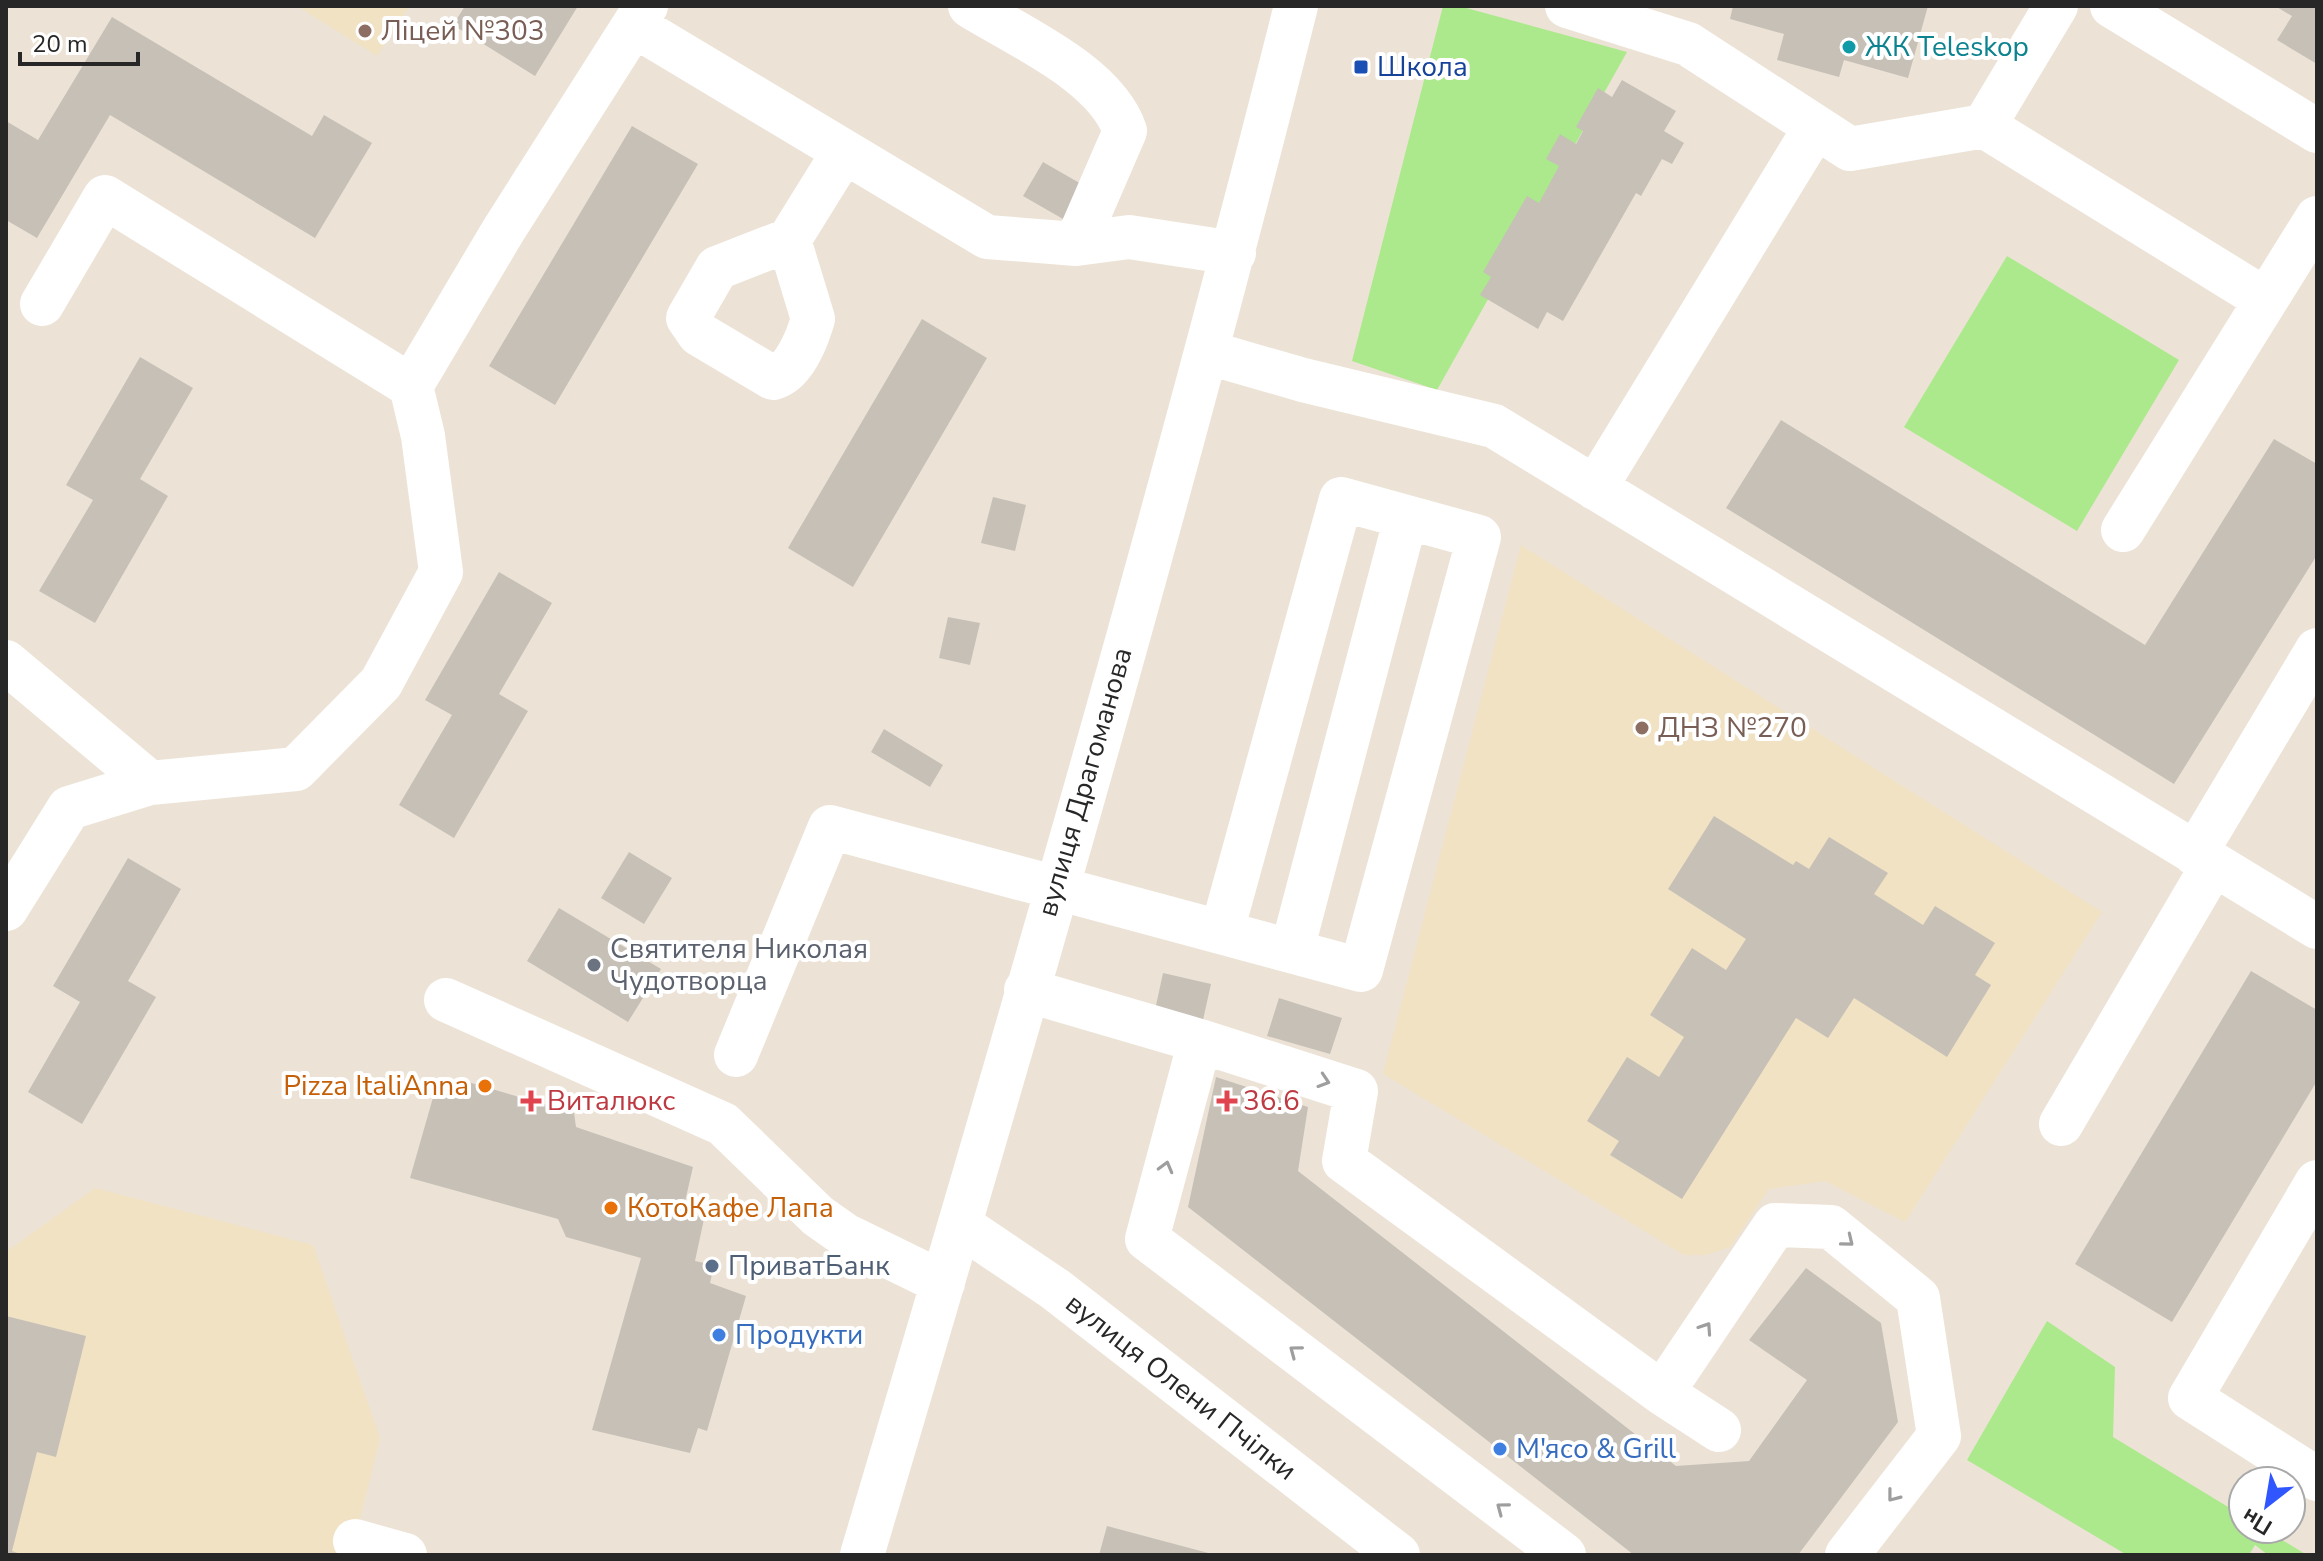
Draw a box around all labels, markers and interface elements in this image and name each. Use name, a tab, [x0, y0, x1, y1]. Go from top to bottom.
place label: Ліцей №303	[381, 12, 545, 50]
scale bar	[20, 16, 138, 66]
marker: Ліцей №303	[356, 22, 374, 40]
text: 20 m	[32, 28, 88, 60]
place label: ЖК Teleskop	[1865, 28, 2029, 66]
marker: ЖК Teleskop	[1840, 38, 1858, 56]
place label: Школа	[1377, 48, 1468, 86]
marker: Школа	[1352, 58, 1370, 76]
street label: вулиця Драгоманова	[1028, 643, 1142, 921]
place label: ДНЗ №270	[1658, 709, 1807, 747]
marker: ДНЗ №270	[1633, 719, 1651, 737]
place label: Святителя Николая Чудотворца	[610, 930, 868, 1000]
marker: Святителя Николая Чудотворца	[585, 956, 603, 974]
place label: Pizza ItaliAnna	[283, 1067, 469, 1105]
one-way arrow	[1317, 1072, 1330, 1088]
marker: Pizza ItaliAnna	[476, 1077, 494, 1095]
place label: Виталюкс	[547, 1082, 675, 1120]
place label: 36.6	[1243, 1082, 1300, 1120]
marker: Виталюкс	[522, 1092, 540, 1110]
marker: 36.6	[1218, 1092, 1236, 1110]
one-way arrow	[1157, 1160, 1174, 1174]
place label: КотоКафе Лапа	[627, 1189, 834, 1227]
marker: КотоКафе Лапа	[602, 1199, 620, 1217]
one-way arrow	[1839, 1231, 1853, 1246]
place label: ПриватБанк	[728, 1247, 890, 1285]
marker: ПриватБанк	[703, 1257, 721, 1275]
street label: вулиця Олени Пчілки	[1058, 1285, 1304, 1489]
place label: Продукти	[735, 1316, 863, 1354]
one-way arrow	[1696, 1323, 1711, 1337]
marker: Продукти	[710, 1326, 728, 1344]
one-way arrow	[1289, 1346, 1303, 1360]
place label: М'ясо & Grill	[1516, 1430, 1677, 1468]
marker: М'ясо & Grill	[1491, 1440, 1509, 1458]
north arrow	[2227, 1465, 2307, 1545]
one-way arrow	[1888, 1487, 1903, 1501]
text: Пн	[2237, 1501, 2278, 1542]
one-way arrow	[1496, 1503, 1511, 1517]

